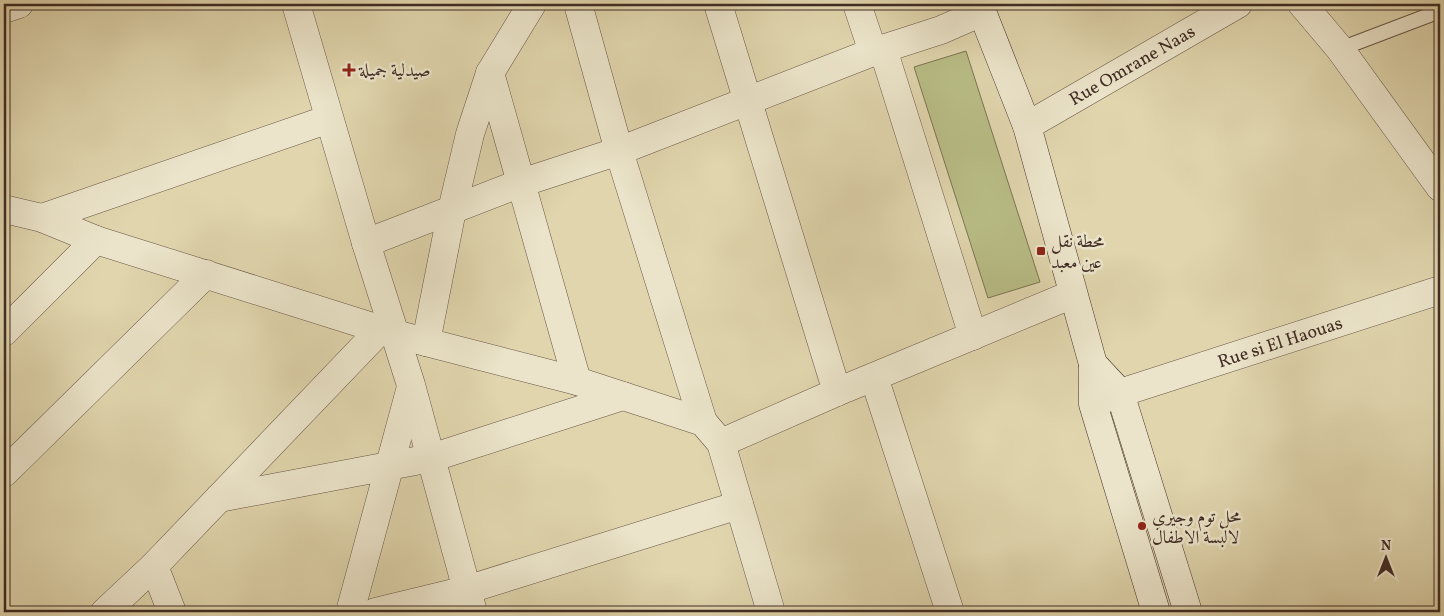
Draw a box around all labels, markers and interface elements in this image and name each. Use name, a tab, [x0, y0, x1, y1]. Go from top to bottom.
street label: Rue Omrane Naas	[1065, 20, 1201, 113]
place label: صيدلية جميلة	[358, 59, 431, 84]
marker: صيدلية جميلة	[343, 64, 355, 76]
place label: محطة نقل عين معبد	[1051, 230, 1104, 276]
marker: محطة نقل عين معبد	[1035, 245, 1047, 257]
street label: Rue si El Haouas	[1215, 311, 1346, 375]
place label: محل توم وجيري لالبسة الاطفال	[1152, 505, 1241, 551]
marker: محل توم وجيري لالبسة الاطفال	[1136, 520, 1148, 532]
north arrow	[1362, 534, 1412, 584]
text: N	[1381, 537, 1391, 556]

